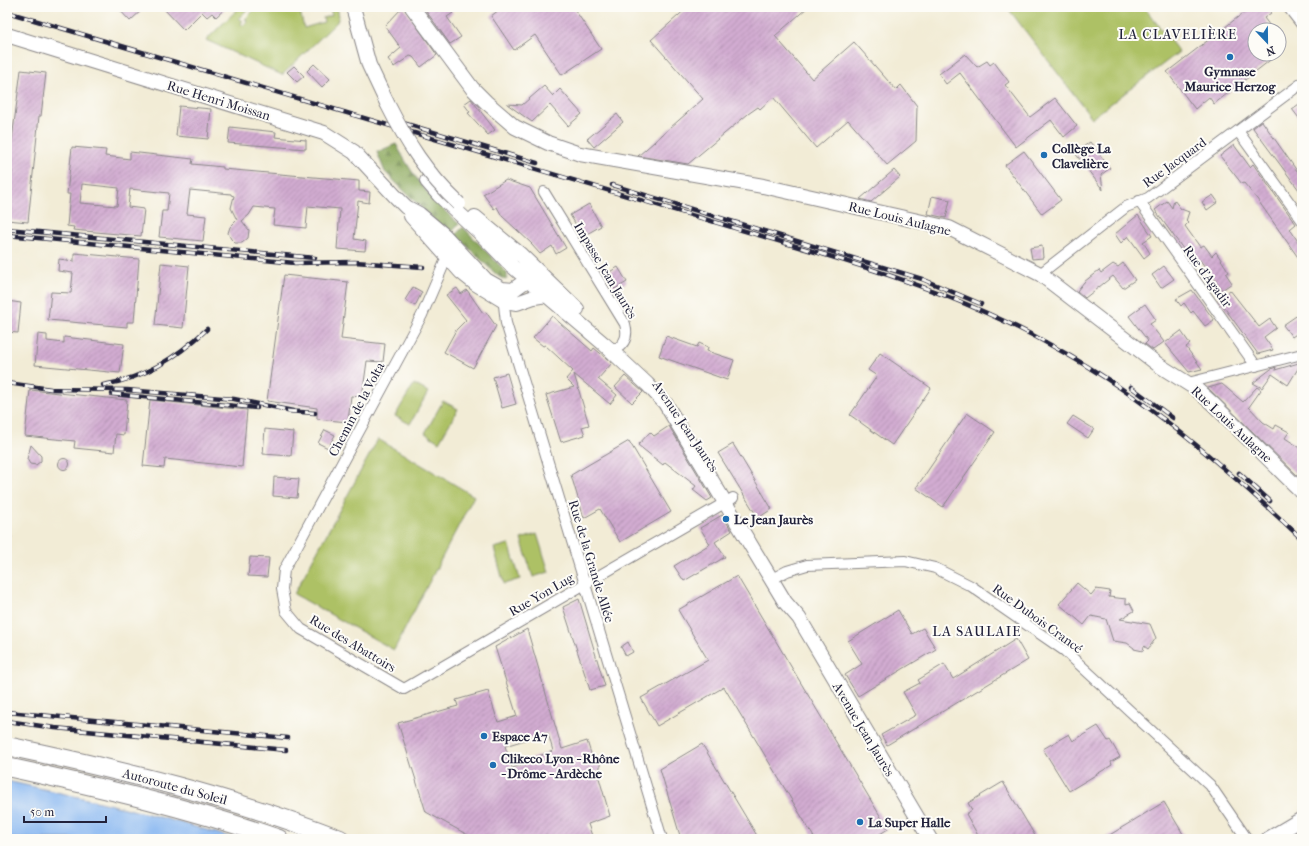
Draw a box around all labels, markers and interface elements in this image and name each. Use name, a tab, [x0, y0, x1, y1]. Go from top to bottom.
north arrow	[1247, 22, 1287, 62]
district label: LA CLAVELIÈRE	[1119, 25, 1237, 43]
text: N	[1264, 43, 1277, 59]
marker: Gymnase Maurice Herzog	[1225, 52, 1235, 62]
place label: Gymnase Maurice Herzog	[1184, 64, 1276, 95]
street label: Rue Henri Moissan	[165, 78, 273, 123]
street label: Rue Jacquard	[1140, 134, 1210, 190]
place label: Collège La Clavelière	[1052, 141, 1112, 171]
marker: Collège La Clavelière	[1039, 150, 1049, 160]
street label: Rue Louis Aulagne	[847, 198, 953, 239]
street label: Impasse Jean Jaurès	[571, 219, 640, 321]
street label: Rue d'Agadir	[1180, 242, 1235, 311]
street label: Chemin de la Volta	[325, 359, 388, 459]
street label: Avenue Jean Jaurès	[649, 377, 722, 475]
street label: Rue Louis Aulagne	[1188, 383, 1276, 466]
street label: Rue de la Grande Allée	[566, 498, 617, 625]
place label: Le Jean Jaurès	[734, 512, 813, 528]
marker: Le Jean Jaurès	[721, 514, 731, 524]
street label: Rue Yon Lug	[506, 569, 577, 619]
street label: Rue Dubois Crancé	[990, 581, 1086, 656]
street label: Rue des Abattoirs	[307, 612, 399, 675]
district label: LA SAULAIE	[932, 623, 1022, 640]
street label: Avenue Jean Jaurès	[829, 679, 898, 779]
place label: Espace A7	[492, 729, 548, 745]
marker: Espace A7	[479, 731, 489, 741]
place label: Clikeco Lyon - Rhône - Drôme - Ardèche	[501, 751, 620, 781]
marker: Clikeco Lyon - Rhône - Drôme - Ardèche	[488, 760, 498, 770]
street label: Autoroute du Soleil	[120, 765, 229, 808]
scale bar	[24, 798, 106, 824]
text: 50 m	[30, 805, 54, 819]
place label: La Super Halle	[868, 815, 951, 831]
marker: La Super Halle	[855, 817, 865, 827]

